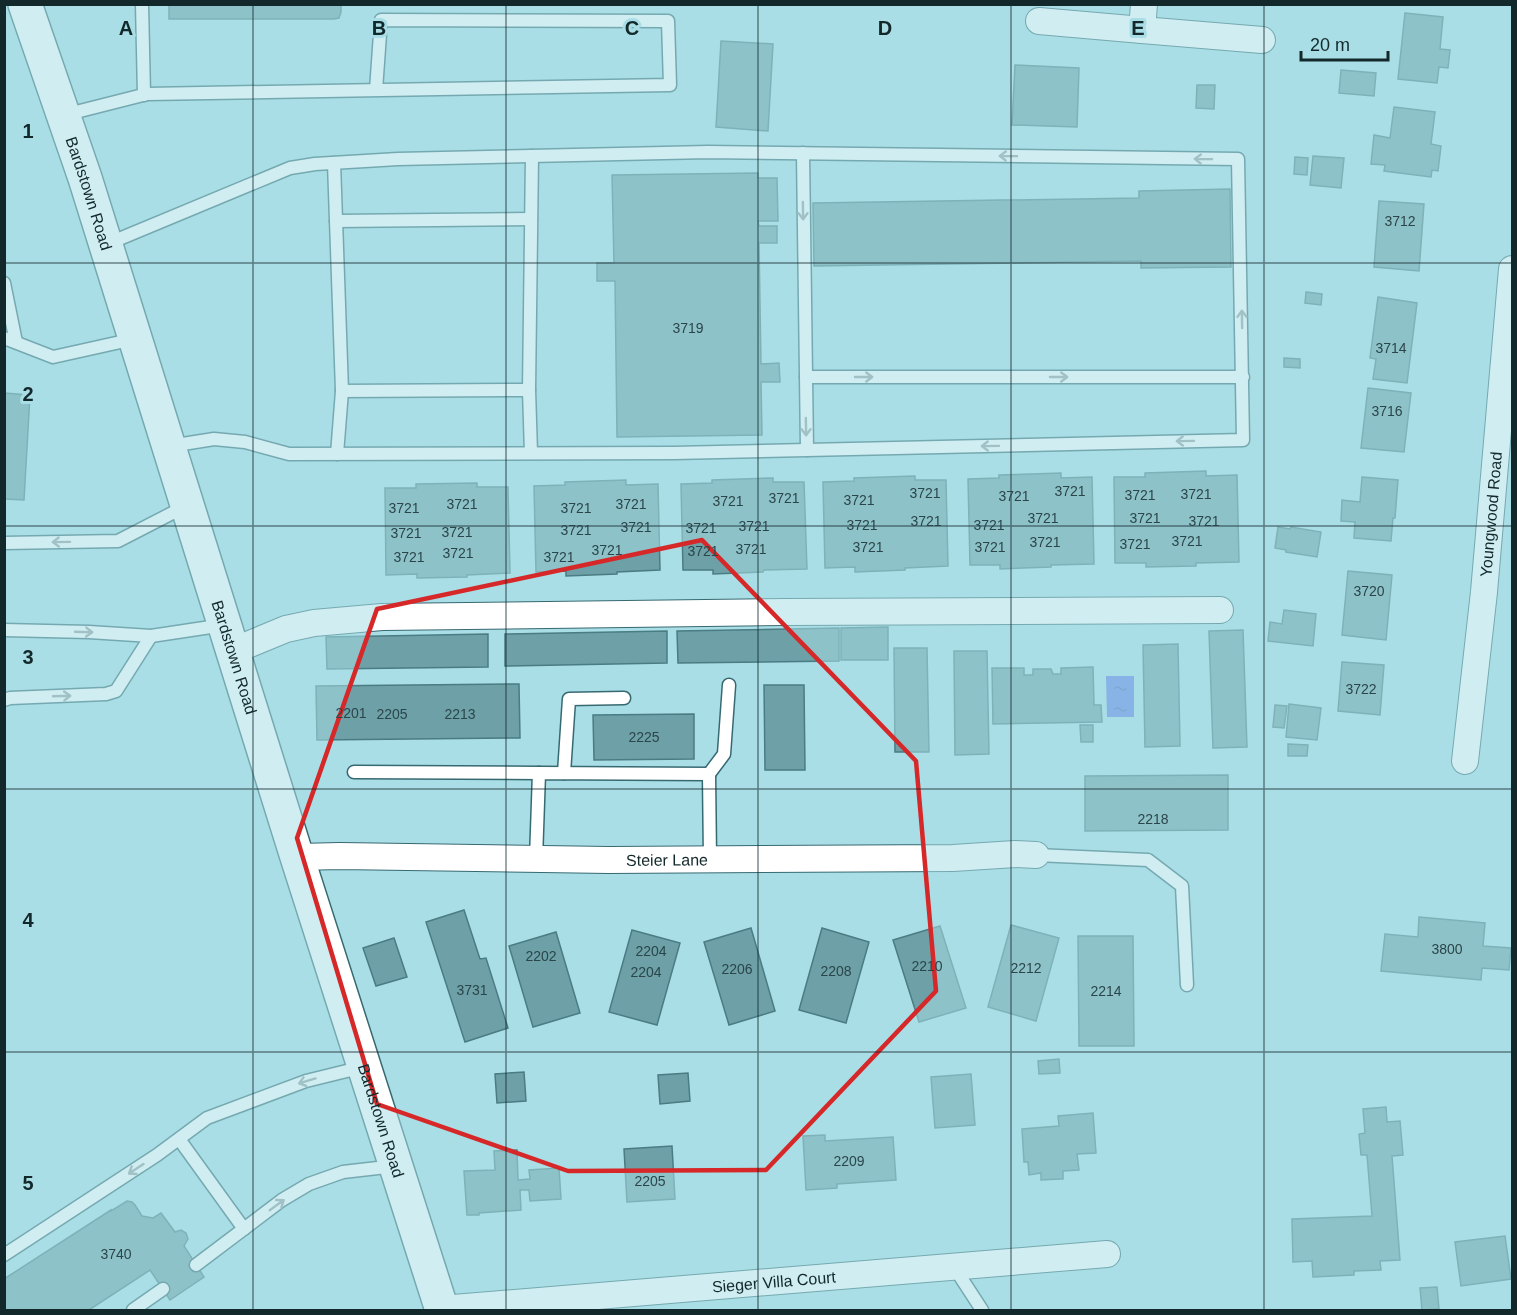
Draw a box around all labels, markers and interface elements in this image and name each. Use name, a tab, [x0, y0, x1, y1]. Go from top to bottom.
text: A	[119, 17, 133, 39]
text: B	[372, 17, 386, 39]
text: C	[625, 17, 639, 39]
text: D	[878, 17, 892, 39]
text: E	[1131, 17, 1145, 39]
scale bar	[1301, 24, 1388, 62]
text: 20 m	[1310, 35, 1350, 55]
text: 1	[22, 120, 34, 142]
street label: Bardstown Road	[63, 134, 116, 252]
one-way arrow	[998, 150, 1018, 162]
one-way arrow	[1193, 153, 1213, 165]
one-way arrow	[798, 201, 809, 221]
house number: 3712	[1384, 213, 1416, 229]
one-way arrow	[1236, 310, 1247, 330]
house number: 3719	[672, 320, 704, 336]
house number: 3714	[1375, 340, 1407, 356]
one-way arrow	[854, 371, 874, 383]
one-way arrow	[1049, 371, 1069, 383]
text: 2	[22, 383, 34, 405]
house number: 3716	[1371, 403, 1403, 419]
one-way arrow	[801, 416, 812, 436]
one-way arrow	[1175, 436, 1195, 447]
one-way arrow	[980, 440, 1000, 451]
street label: Youngwood Road	[1477, 451, 1505, 578]
house number: 3721	[1054, 483, 1086, 499]
house number: 3721	[909, 485, 941, 501]
house number: 3721	[1180, 486, 1212, 502]
house number: 3721	[1124, 487, 1156, 503]
house number: 3721	[998, 488, 1030, 504]
house number: 3721	[768, 490, 800, 506]
house number: 3721	[843, 492, 875, 508]
house number: 3721	[712, 493, 744, 509]
house number: 3721	[446, 496, 478, 512]
house number: 3721	[615, 496, 647, 512]
house number: 3721	[388, 500, 420, 516]
house number: 3721	[560, 500, 592, 516]
house number: 3721	[1027, 510, 1059, 526]
house number: 3721	[1129, 510, 1161, 526]
house number: 3721	[910, 513, 942, 529]
house number: 3721	[1188, 513, 1220, 529]
house number: 3721	[846, 517, 878, 533]
house number: 3721	[973, 517, 1005, 533]
house number: 3721	[738, 518, 770, 534]
house number: 3721	[620, 519, 652, 535]
house number: 3721	[685, 520, 717, 536]
house number: 3721	[560, 522, 592, 538]
house number: 3721	[441, 524, 473, 540]
house number: 3721	[390, 525, 422, 541]
house number: 3721	[1171, 533, 1203, 549]
house number: 3721	[1029, 534, 1061, 550]
one-way arrow	[52, 536, 72, 548]
house number: 3721	[1119, 536, 1151, 552]
house number: 3721	[852, 539, 884, 555]
house number: 3721	[974, 539, 1006, 555]
house number: 3721	[735, 541, 767, 557]
house number: 3721	[591, 542, 623, 558]
house number: 3721	[687, 543, 719, 559]
house number: 3721	[442, 545, 474, 561]
house number: 3721	[393, 549, 425, 565]
house number: 3721	[543, 549, 575, 565]
house number: 3720	[1353, 583, 1385, 599]
street label: Bardstown Road	[209, 598, 260, 716]
one-way arrow	[73, 626, 93, 637]
text: 3	[22, 646, 34, 668]
house number: 3722	[1345, 681, 1377, 697]
one-way arrow	[52, 690, 72, 701]
house number: 2201	[335, 705, 367, 721]
house number: 2205	[376, 706, 408, 722]
house number: 2213	[444, 706, 476, 722]
house number: 2225	[628, 729, 660, 745]
house number: 2218	[1137, 811, 1169, 827]
street label: Steier Lane	[626, 851, 708, 868]
text: 4	[22, 909, 34, 931]
house number: 3800	[1431, 941, 1463, 957]
house number: 2204	[635, 943, 667, 959]
house number: 2202	[525, 948, 557, 964]
house number: 2210	[911, 958, 943, 974]
house number: 2212	[1010, 960, 1042, 976]
house number: 2206	[721, 961, 753, 977]
house number: 2208	[820, 963, 852, 979]
house number: 2204	[630, 964, 662, 980]
house number: 3731	[456, 982, 488, 998]
house number: 2214	[1090, 983, 1122, 999]
street label: Bardstown Road	[355, 1061, 407, 1179]
one-way arrow	[298, 1076, 317, 1087]
house number: 2209	[833, 1153, 865, 1169]
one-way arrow	[127, 1163, 144, 1176]
text: 5	[22, 1172, 34, 1194]
house number: 2205	[634, 1173, 666, 1189]
one-way arrow	[268, 1199, 284, 1211]
house number: 3740	[100, 1246, 132, 1262]
street label: Sieger Villa Court	[711, 1268, 837, 1295]

